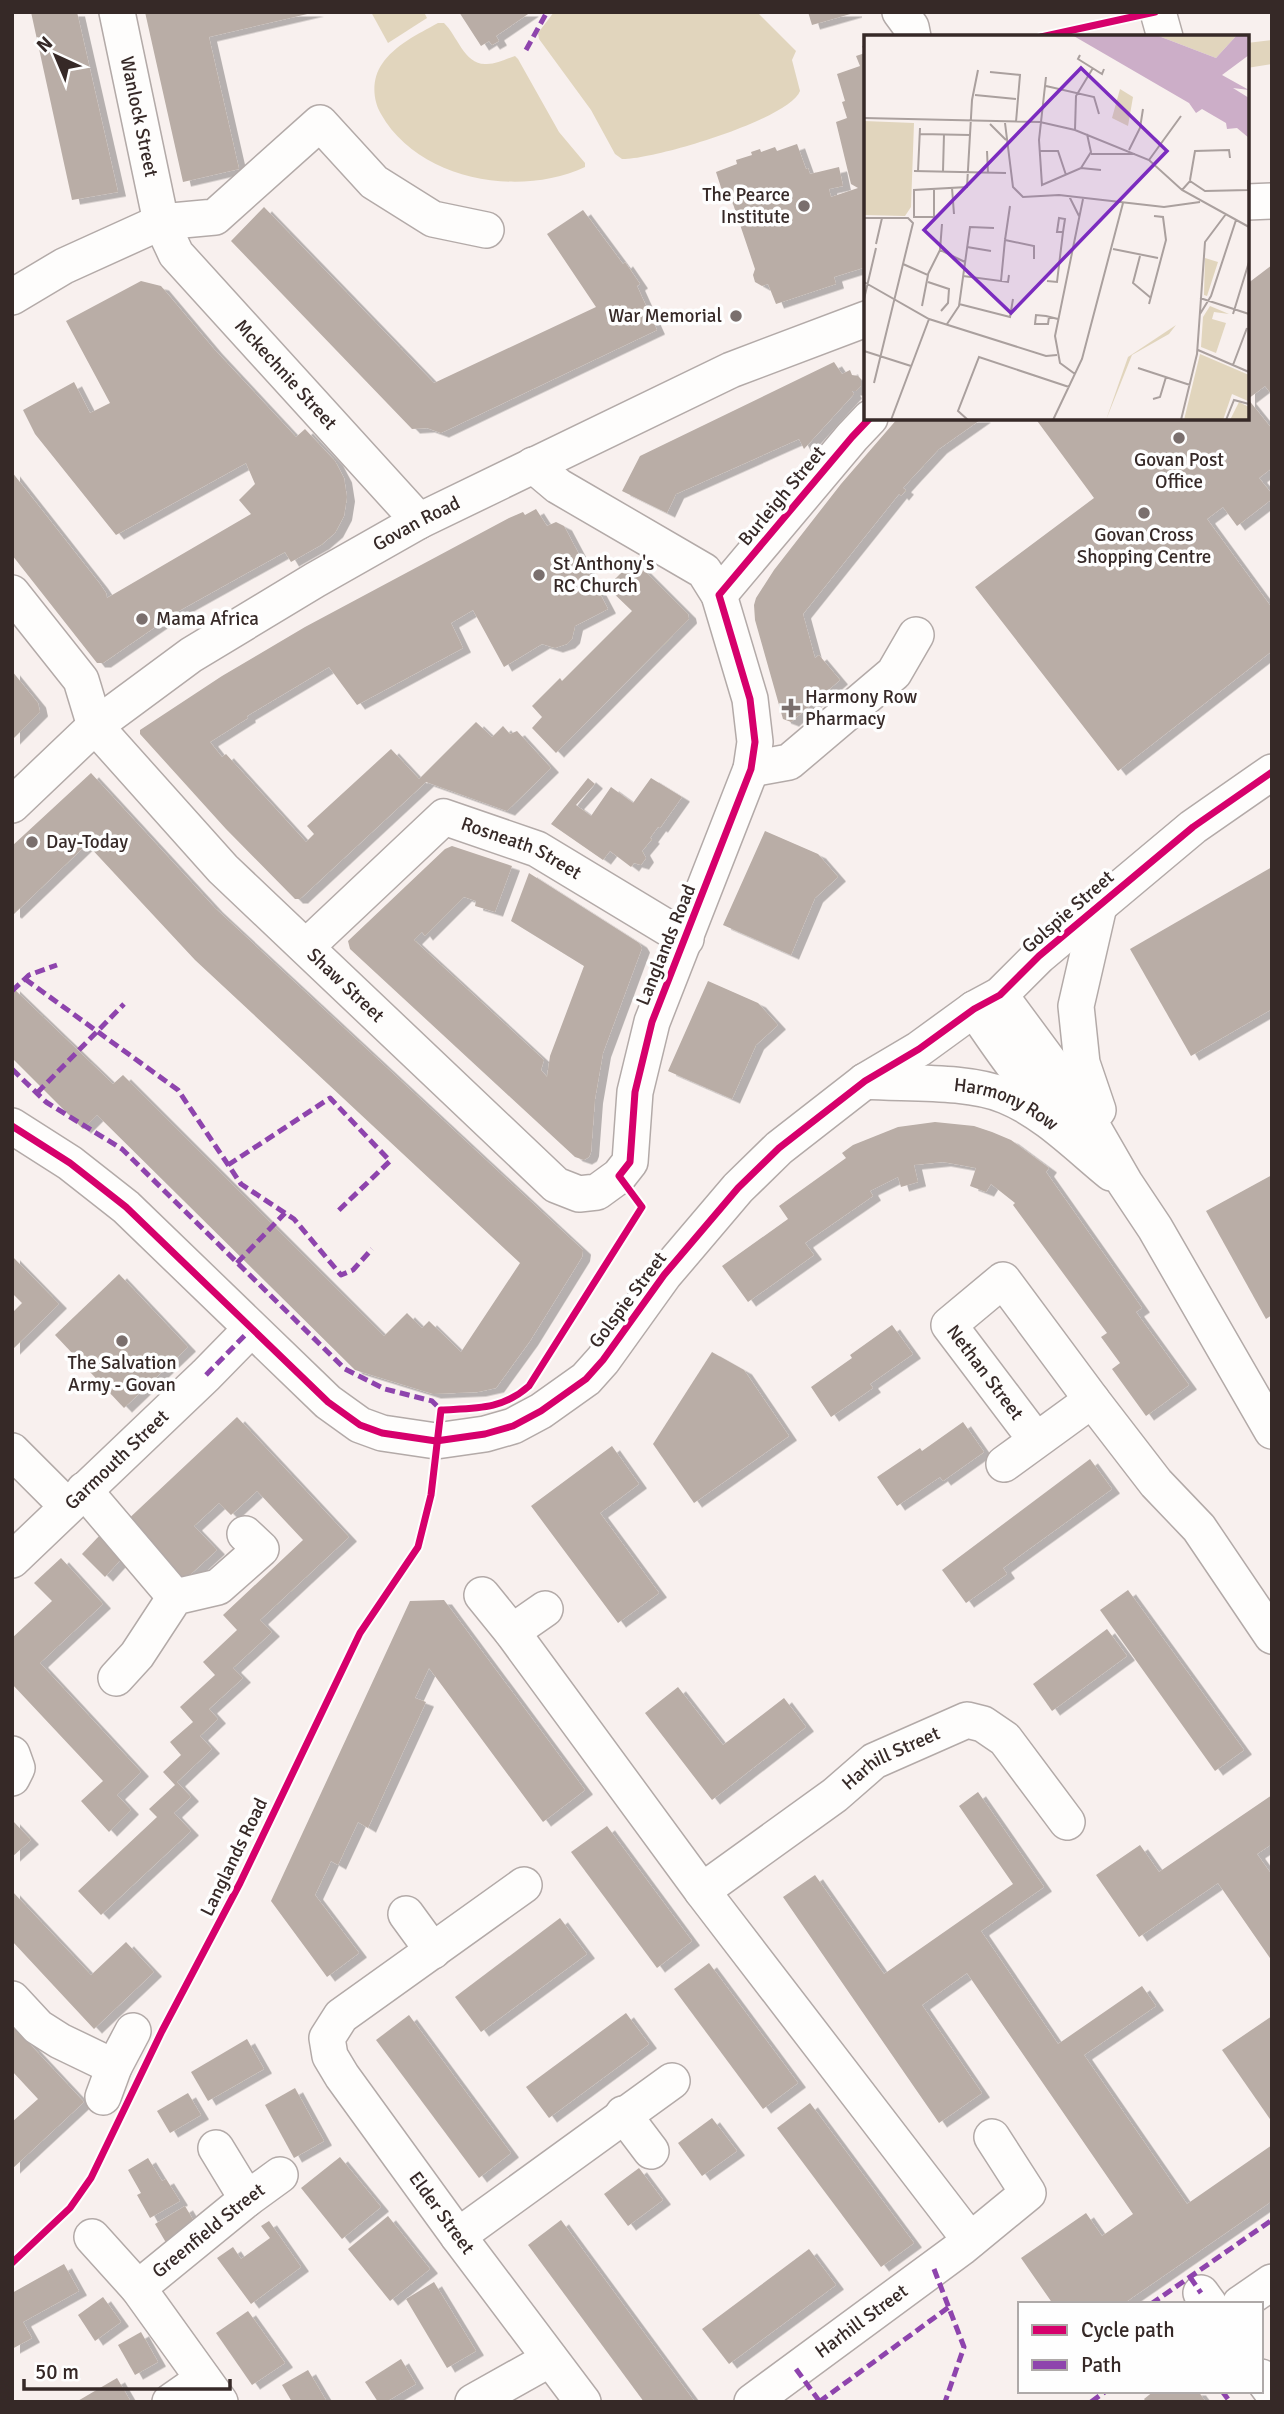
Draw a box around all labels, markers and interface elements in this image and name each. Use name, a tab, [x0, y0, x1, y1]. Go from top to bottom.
north arrow	[21, 21, 91, 91]
text: N	[32, 31, 58, 58]
inset map	[864, 35, 1249, 420]
street label: Wanlock Street	[115, 54, 163, 180]
place label: The Pearce Institute	[702, 183, 790, 229]
marker: The Pearce Institute	[796, 198, 812, 214]
place label: War Memorial	[608, 304, 722, 328]
marker: War Memorial	[728, 308, 744, 324]
street label: Mckechnie Street	[229, 314, 342, 435]
marker: Govan Post Office	[1171, 430, 1187, 446]
street label: Burleigh Street	[733, 441, 831, 551]
place label: Govan Post Office	[1134, 448, 1224, 494]
street label: Govan Road	[369, 491, 464, 557]
marker: Govan Cross Shopping Centre	[1136, 505, 1152, 521]
place label: Govan Cross Shopping Centre	[1077, 523, 1211, 569]
place label: St Anthony's RC Church	[553, 552, 654, 598]
marker: St Anthony's RC Church	[531, 567, 547, 583]
place label: Mama Africa	[156, 607, 259, 631]
marker: Mama Africa	[134, 611, 150, 627]
place label: Harmony Row Pharmacy	[805, 685, 917, 731]
marker: Harmony Row Pharmacy	[783, 700, 799, 716]
street label: Rosneath Street	[458, 812, 586, 885]
place label: Day-Today	[46, 830, 128, 854]
marker: Day-Today	[24, 834, 40, 850]
street label: Golspie Street	[1017, 865, 1119, 959]
street label: Langlands Road	[631, 881, 701, 1009]
street label: Shaw Street	[302, 943, 390, 1028]
street label: Harmony Row	[953, 1073, 1063, 1136]
street label: Golspie Street	[584, 1247, 672, 1353]
street label: Nethan Street	[941, 1320, 1029, 1425]
marker: The Salvation Army - Govan	[114, 1333, 130, 1349]
place label: The Salvation Army - Govan	[67, 1351, 177, 1397]
street label: Garmouth Street	[60, 1404, 174, 1515]
street label: Harhill Street	[837, 1721, 944, 1795]
street label: Langlands Road	[195, 1794, 273, 1920]
street label: Elder Street	[403, 2167, 480, 2259]
street label: Greenfield Street	[147, 2178, 270, 2283]
street label: Harhill Street	[810, 2279, 913, 2364]
legend	[1018, 2302, 1263, 2393]
text: Cycle path	[1081, 2317, 1175, 2343]
scale bar	[24, 2348, 231, 2392]
text: Path	[1081, 2352, 1122, 2378]
text: 50 m	[35, 2359, 79, 2385]

